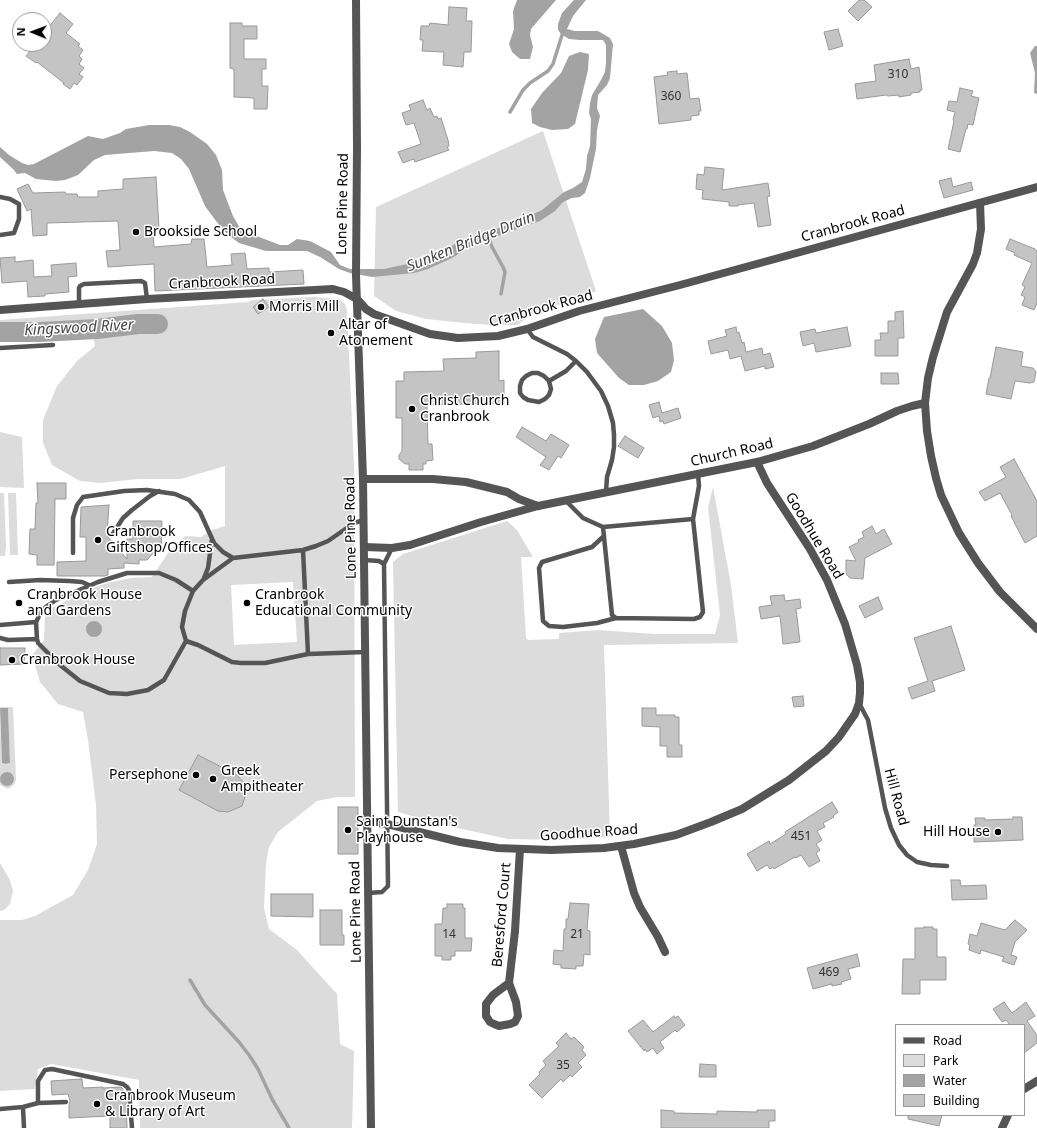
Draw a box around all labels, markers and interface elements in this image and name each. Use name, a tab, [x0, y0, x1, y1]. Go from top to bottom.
north arrow	[12, 12, 52, 52]
text: N	[13, 27, 28, 36]
house number: 310	[888, 68, 908, 82]
house number: 360	[661, 90, 681, 104]
street label: Lone Pine Road	[334, 153, 352, 255]
street label: Cranbrook Road	[799, 202, 907, 246]
water label: Sunken Bridge Drain	[404, 208, 538, 276]
place label: Brookside School	[144, 224, 257, 240]
marker: Brookside School	[131, 227, 141, 237]
street label: Cranbrook Road	[168, 271, 276, 293]
street label: Cranbrook Road	[487, 287, 595, 331]
place label: Morris Mill	[269, 299, 339, 315]
marker: Morris Mill	[256, 302, 266, 312]
water label: Kingswood River	[24, 316, 134, 340]
place label: Altar of Atonement	[339, 317, 413, 350]
marker: Altar of Atonement	[326, 328, 336, 338]
place label: Christ Church Cranbrook	[420, 393, 509, 426]
marker: Christ Church Cranbrook	[407, 404, 417, 414]
street label: Church Road	[689, 435, 775, 471]
street label: Lone Pine Road	[342, 477, 360, 579]
street label: Goodhue Road	[782, 490, 846, 582]
place label: Cranbrook Giftshop/Offices	[106, 524, 213, 556]
marker: Cranbrook Giftshop/Offices	[93, 535, 103, 545]
place label: Cranbrook House and Gardens	[27, 587, 142, 620]
place label: Cranbrook Educational Community	[255, 587, 412, 620]
marker: Cranbrook House and Gardens	[14, 598, 24, 608]
marker: Cranbrook Educational Community	[242, 598, 252, 608]
place label: Cranbrook House	[20, 652, 135, 668]
marker: Cranbrook House	[7, 655, 17, 665]
place label: Greek Ampitheater	[221, 763, 303, 796]
place label: Persephone	[109, 767, 188, 783]
street label: Hill Road	[880, 767, 912, 827]
marker: Persephone	[191, 770, 201, 780]
marker: Greek Ampitheater	[208, 774, 218, 784]
place label: Saint Dunstan's Playhouse	[356, 814, 458, 846]
street label: Goodhue Road	[539, 821, 639, 845]
place label: Hill House	[923, 824, 990, 840]
marker: Saint Dunstan's Playhouse	[343, 825, 353, 835]
marker: Hill House	[993, 827, 1003, 837]
house number: 451	[791, 830, 811, 844]
street label: Lone Pine Road	[347, 861, 365, 963]
street label: Beresford Court	[489, 862, 515, 968]
house number: 14	[442, 928, 456, 942]
house number: 21	[570, 928, 584, 942]
house number: 469	[819, 966, 839, 980]
legend	[895, 1024, 1025, 1116]
text: Road	[933, 1032, 962, 1049]
text: Park	[933, 1052, 958, 1069]
house number: 35	[556, 1059, 570, 1073]
text: Water	[933, 1072, 967, 1089]
place label: Cranbrook Museum & Library of Art	[105, 1088, 236, 1120]
text: Building	[933, 1092, 980, 1109]
marker: Cranbrook Museum & Library of Art	[92, 1099, 102, 1109]

